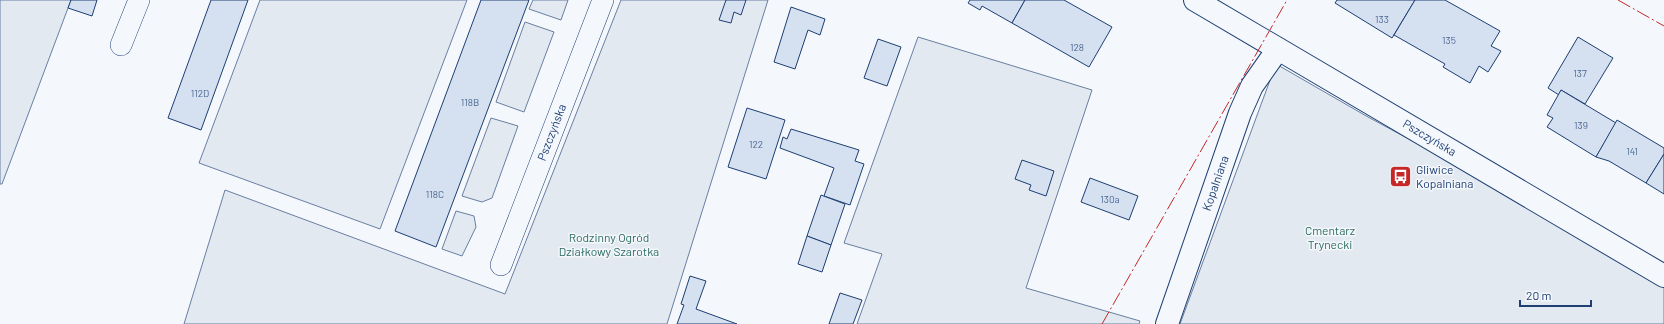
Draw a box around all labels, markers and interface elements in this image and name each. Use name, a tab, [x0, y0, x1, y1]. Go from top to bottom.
house number: 133	[1375, 13, 1389, 25]
house number: 135	[1442, 34, 1456, 46]
house number: 128	[1070, 41, 1084, 53]
house number: 137	[1573, 67, 1587, 79]
house number: 112D	[191, 87, 209, 99]
house number: 118B	[461, 96, 479, 108]
street label: Pszczyńska	[534, 102, 568, 162]
street label: Pszczyńska	[1401, 116, 1459, 158]
house number: 139	[1574, 119, 1588, 131]
house number: 122	[749, 138, 763, 150]
house number: 141	[1626, 145, 1638, 157]
street label: Kopalniana	[1199, 153, 1231, 212]
place label: Gliwice Kopalniana	[1416, 162, 1473, 190]
bus stop icon: Gliwice Kopalniana	[1387, 164, 1413, 190]
house number: 118C	[426, 188, 444, 200]
house number: 130a	[1100, 193, 1120, 205]
park label: Cmentarz Trynecki	[1305, 223, 1355, 251]
park label: Rodzinny Ogród Działkowy Szarotka	[559, 230, 659, 258]
scale bar	[1520, 282, 1591, 308]
text: 20 m	[1526, 288, 1552, 302]

